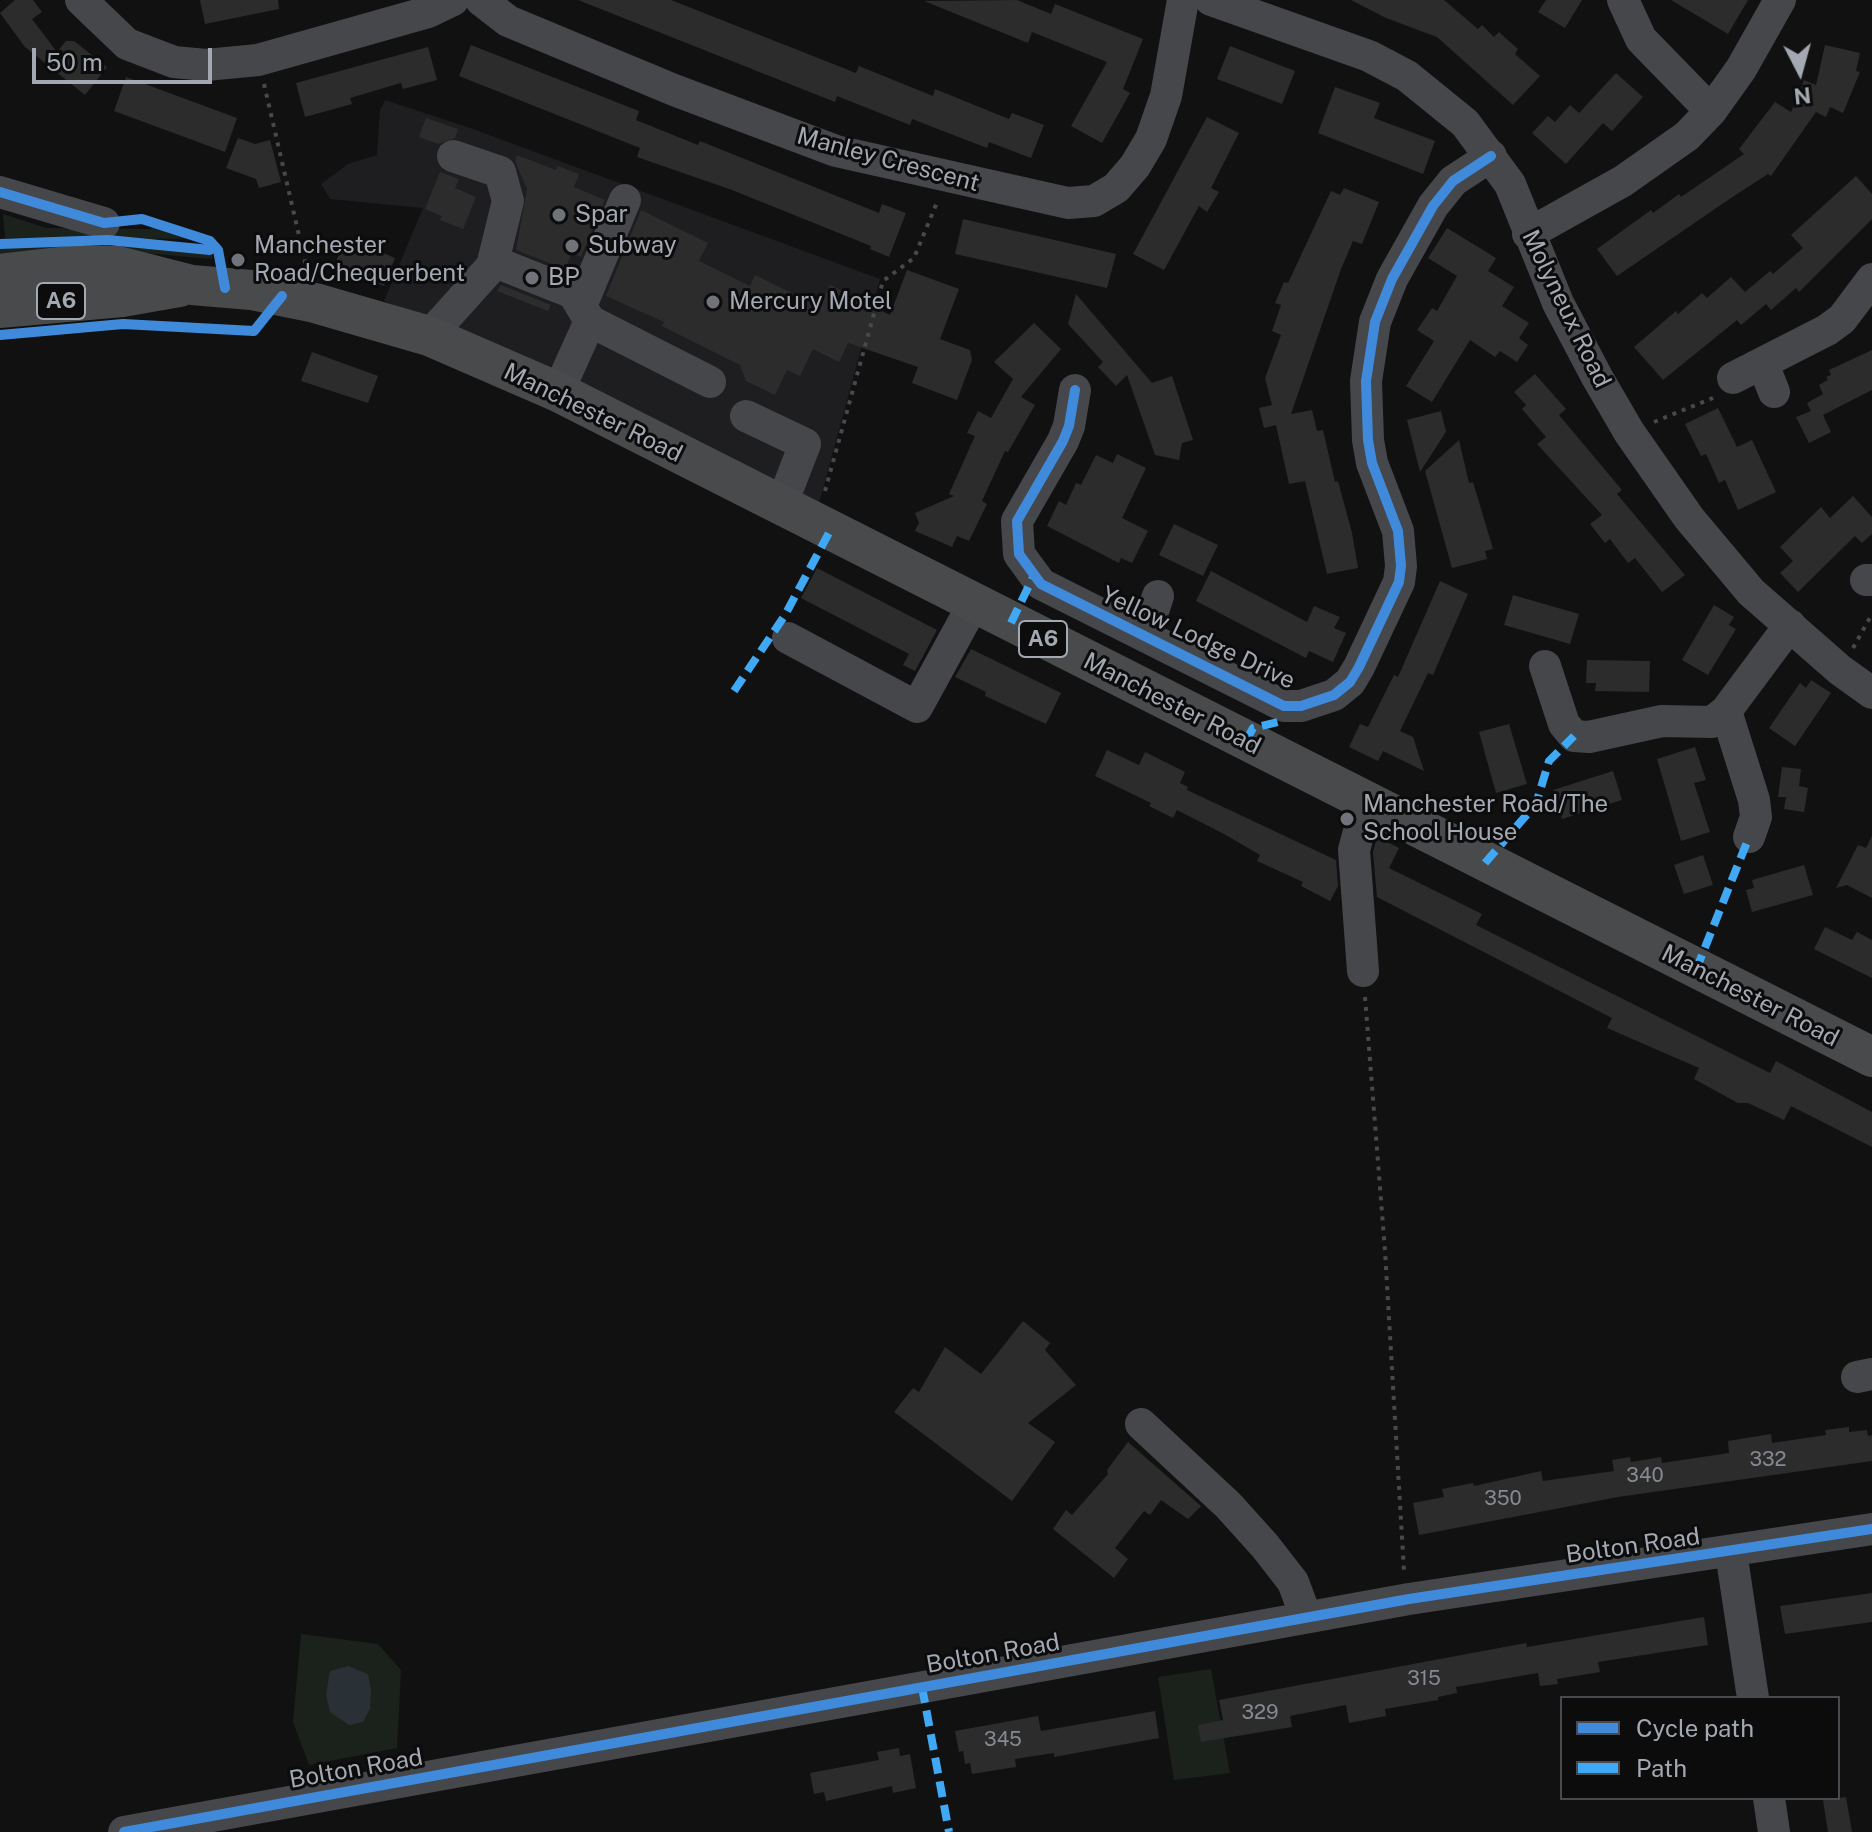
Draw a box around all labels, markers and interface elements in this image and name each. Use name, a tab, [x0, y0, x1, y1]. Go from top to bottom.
scale bar	[36, 32, 216, 82]
north arrow	[1760, 32, 1840, 112]
text: 50 m	[46, 48, 103, 76]
text: N	[1793, 82, 1812, 110]
street label: Manley Crescent	[794, 122, 982, 198]
place label: Spar	[575, 201, 628, 229]
marker: Spar	[550, 206, 568, 224]
street label: Molyneux Road	[1515, 225, 1617, 393]
place label: Manchester Road/Chequerbent	[254, 232, 465, 288]
place label: Subway	[588, 232, 676, 260]
marker: Subway	[563, 237, 581, 255]
marker: Manchester Road/Chequerbent	[229, 251, 247, 269]
place label: BP	[548, 264, 580, 292]
marker: BP	[523, 269, 541, 287]
road number: A6	[37, 283, 85, 319]
place label: Mercury Motel	[729, 288, 892, 316]
marker: Mercury Motel	[704, 293, 722, 311]
street label: Manchester Road	[499, 357, 687, 469]
street label: Yellow Lodge Drive	[1096, 580, 1300, 696]
road number: A6	[1019, 621, 1067, 657]
street label: Manchester Road	[1079, 647, 1265, 761]
place label: Manchester Road/The School House	[1363, 791, 1608, 847]
marker: Manchester Road/The School House	[1338, 810, 1356, 828]
street label: Manchester Road	[1657, 939, 1843, 1053]
house number: 332	[1750, 1448, 1786, 1472]
house number: 340	[1626, 1464, 1664, 1488]
house number: 350	[1484, 1487, 1522, 1511]
street label: Bolton Road	[1564, 1522, 1702, 1570]
street label: Bolton Road	[924, 1628, 1062, 1680]
house number: 315	[1407, 1667, 1441, 1691]
legend	[1560, 1696, 1840, 1800]
house number: 329	[1241, 1701, 1279, 1725]
text: Cycle path	[1636, 1714, 1754, 1742]
house number: 345	[984, 1728, 1022, 1752]
street label: Bolton Road	[287, 1743, 425, 1795]
text: Path	[1636, 1754, 1687, 1782]

